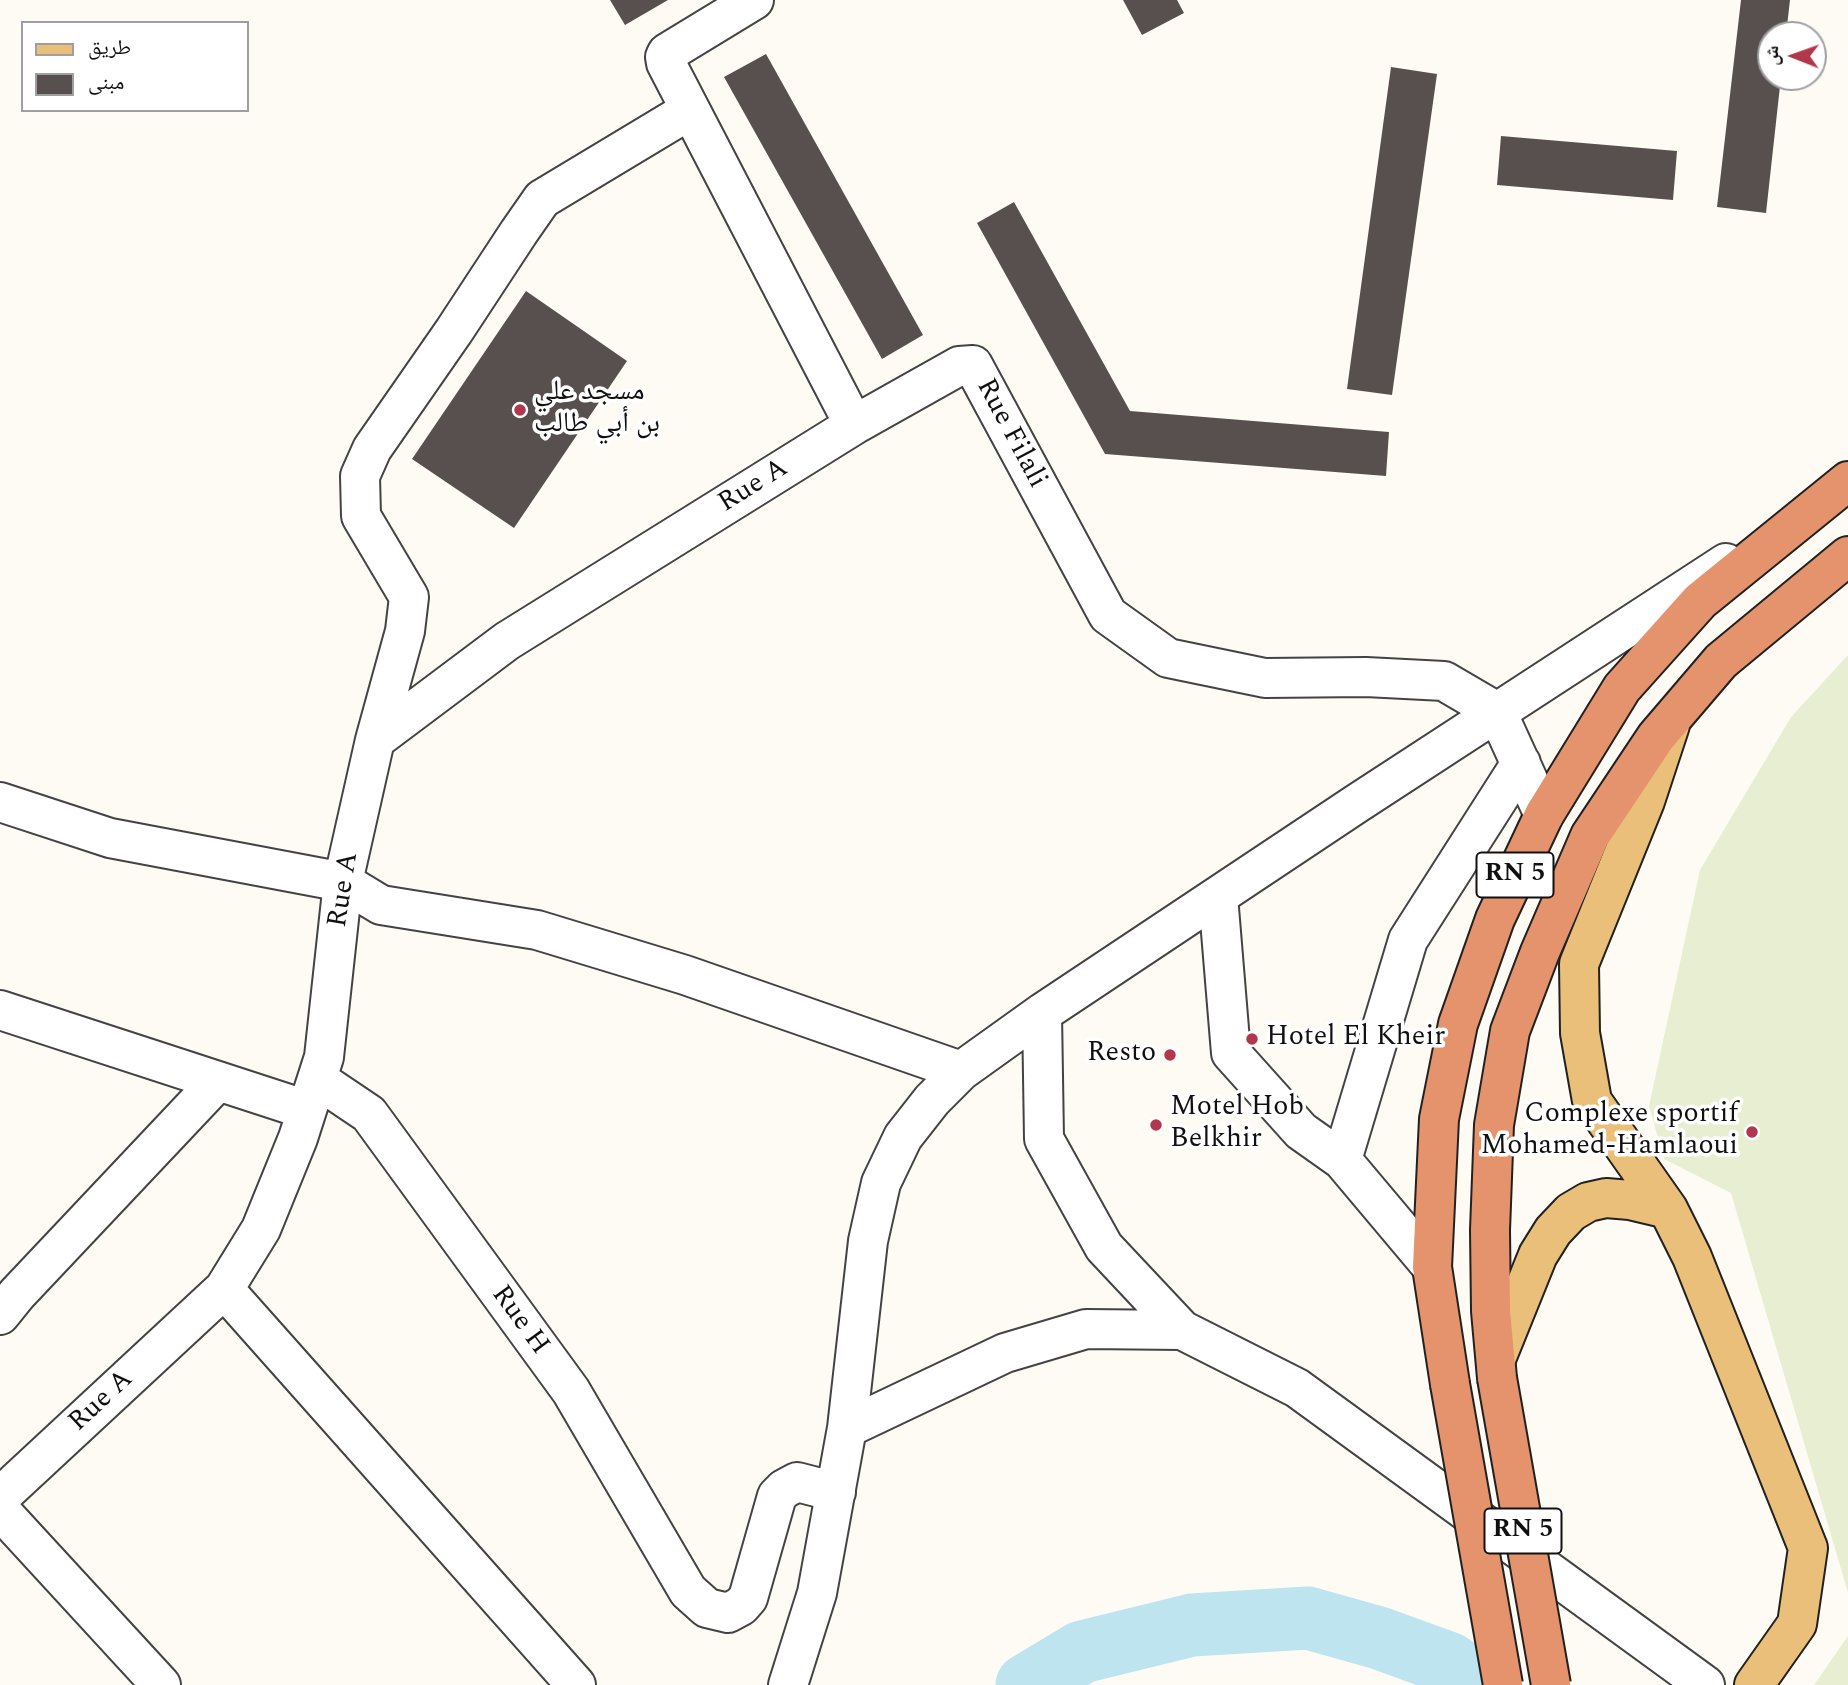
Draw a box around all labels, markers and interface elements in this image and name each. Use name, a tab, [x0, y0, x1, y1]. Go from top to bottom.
legend	[21, 21, 248, 112]
north arrow	[1757, 21, 1827, 91]
text: طريق	[88, 32, 131, 64]
text: ش	[1758, 45, 1787, 66]
text: مبنى	[88, 67, 124, 99]
street label: Rue Filali	[967, 373, 1053, 495]
place label: مسجد علي بن أبي طالب	[534, 377, 660, 443]
marker: مسجد علي بن أبي طالب	[512, 402, 528, 418]
street label: Rue A	[713, 453, 795, 521]
street label: Rue A	[322, 850, 368, 930]
road number: RN 5	[1476, 852, 1554, 898]
place label: Hotel El Kheir	[1266, 1022, 1445, 1056]
marker: Hotel El Kheir	[1244, 1031, 1260, 1047]
place label: Resto	[1087, 1038, 1156, 1072]
marker: Resto	[1162, 1047, 1178, 1063]
place label: Motel Hob Belkhir	[1170, 1092, 1304, 1158]
place label: Complexe sportif Mohamed-Hamlaoui	[1480, 1099, 1738, 1165]
marker: Motel Hob Belkhir	[1148, 1117, 1164, 1133]
marker: Complexe sportif Mohamed-Hamlaoui	[1744, 1124, 1760, 1140]
street label: Rue H	[483, 1280, 555, 1362]
street label: Rue A	[63, 1364, 141, 1440]
road number: RN 5	[1484, 1508, 1562, 1554]

